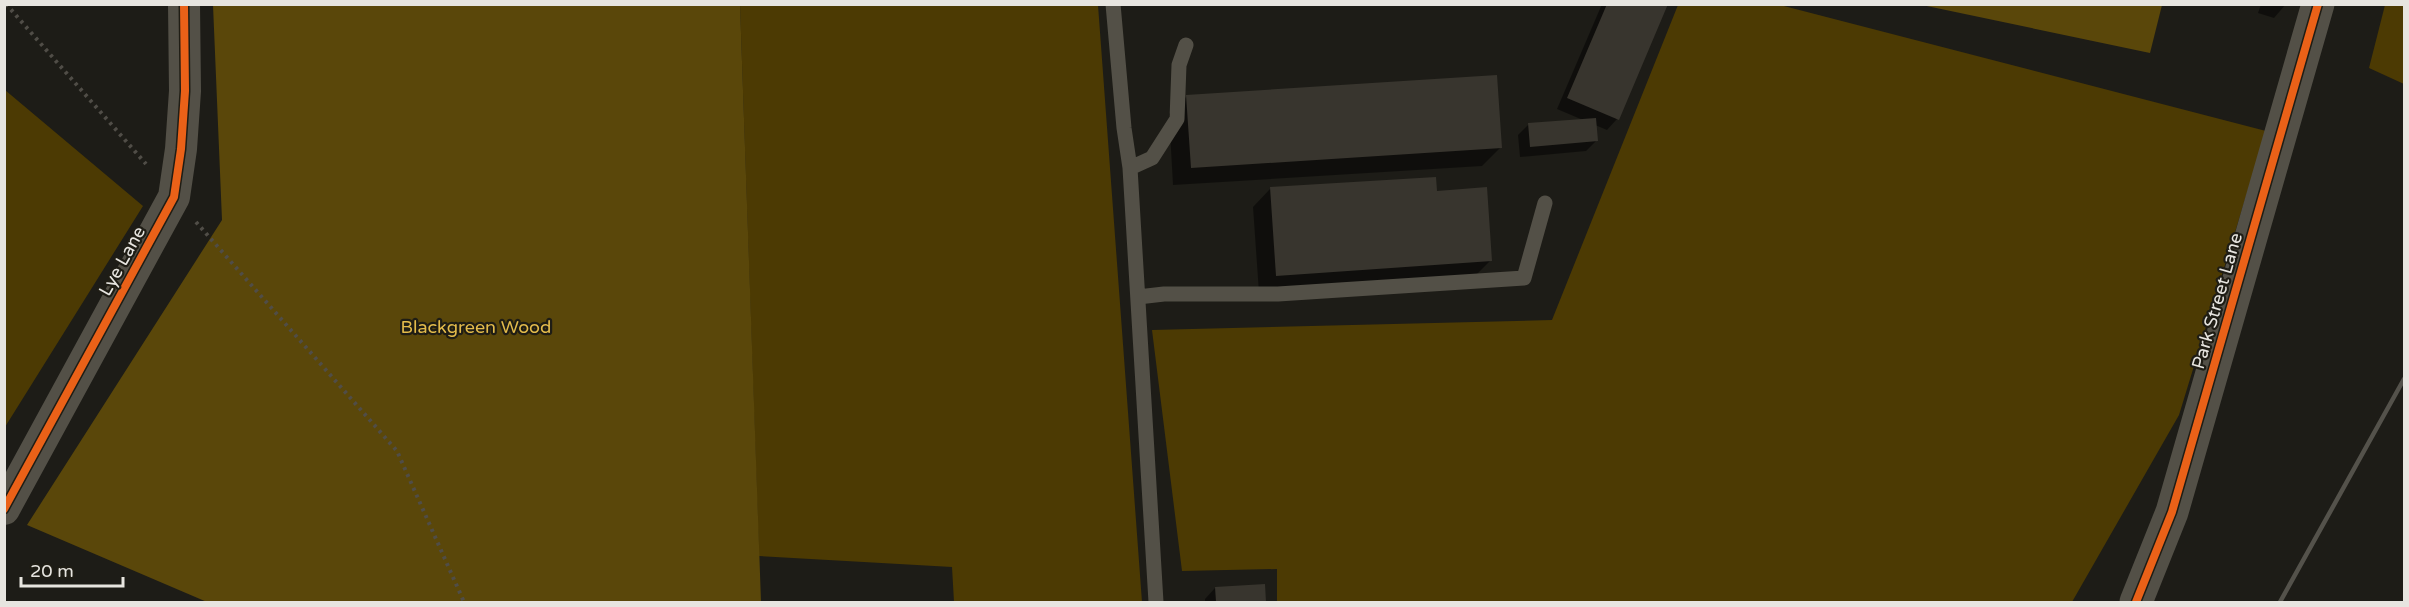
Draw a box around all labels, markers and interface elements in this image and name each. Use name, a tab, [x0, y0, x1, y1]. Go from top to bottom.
street label: Lye Lane	[94, 222, 150, 300]
street label: Park Street Lane	[2187, 230, 2247, 372]
park label: Blackgreen Wood	[401, 316, 551, 338]
scale bar	[21, 550, 123, 588]
text: 20 m	[30, 560, 74, 582]

